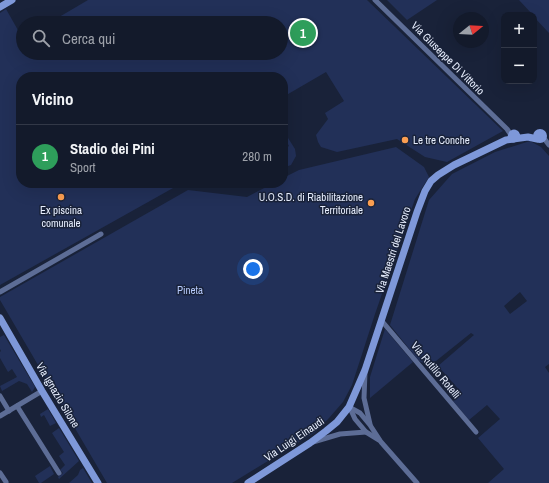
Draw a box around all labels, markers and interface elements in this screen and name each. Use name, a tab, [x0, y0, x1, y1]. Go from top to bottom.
north arrow	[453, 12, 489, 48]
map controls	[501, 12, 537, 84]
button: +	[501, 12, 537, 48]
search box	[16, 16, 288, 60]
pin: 1	[290, 18, 316, 48]
street label: Via Giuseppe Di Vittorio	[408, 18, 488, 98]
icon: search	[30, 27, 52, 49]
text: Cerca qui	[62, 28, 115, 49]
button: −	[501, 48, 537, 84]
text: Vicino	[32, 87, 74, 110]
place label: Le tre Conche	[413, 133, 470, 147]
marker: Le tre Conche	[400, 135, 410, 145]
text: Stadio dei Pini	[70, 138, 155, 159]
text: 1	[42, 148, 48, 165]
text: 280 m	[242, 148, 272, 165]
text: Sport	[70, 159, 95, 176]
place label: U.O.S.D. di Riabilitazione Territoriale	[259, 190, 363, 217]
marker: Ex piscina comunale	[56, 192, 66, 202]
marker: U.O.S.D. di Riabilitazione Territoriale	[366, 198, 376, 208]
place label: Ex piscina comunale	[40, 203, 82, 230]
street label: Via Maestri del Lavoro	[372, 205, 414, 295]
your location	[243, 259, 263, 279]
park label: Pineta	[177, 283, 203, 297]
street label: Via Rutilio Rotelli	[408, 339, 464, 401]
street label: Via Ignazio Silone	[33, 360, 83, 430]
street label: Via Luigi Einaudi	[261, 414, 327, 464]

